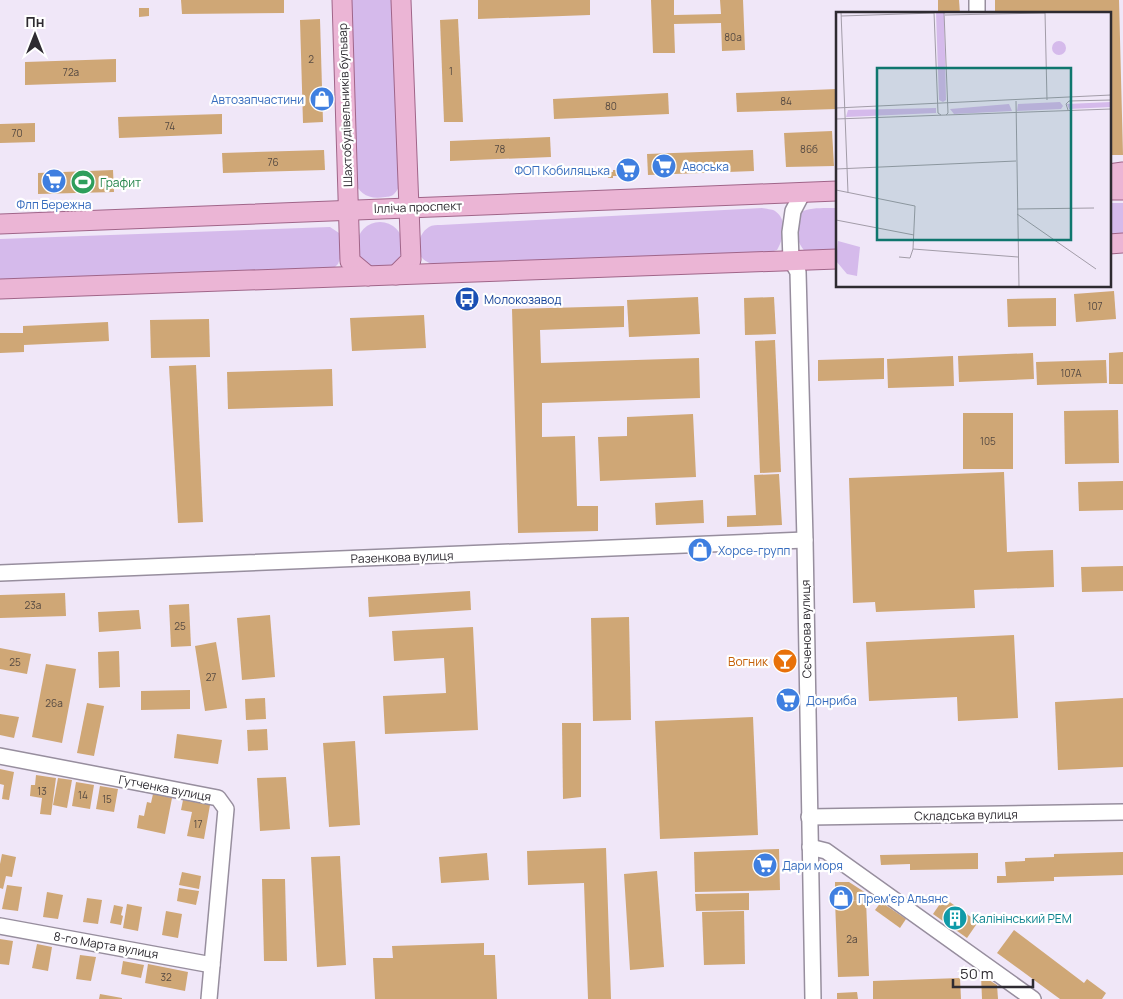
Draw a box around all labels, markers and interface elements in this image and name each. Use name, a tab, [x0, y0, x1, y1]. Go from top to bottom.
north arrow	[10, 10, 60, 60]
text: Пн	[26, 12, 44, 31]
inset map	[836, 12, 1110, 288]
street label: Шахтобудівельників бульвар	[334, 23, 356, 187]
house number: 80а	[724, 30, 742, 44]
house number: 2	[308, 52, 314, 66]
house number: 1	[449, 64, 453, 78]
house number: 72а	[63, 65, 79, 79]
shop icon: Автозапчастини	[309, 86, 335, 112]
place label: Автозапчастини	[211, 91, 304, 108]
house number: 84	[780, 94, 792, 108]
house number: 80	[605, 99, 617, 113]
house number: 74	[165, 119, 175, 133]
house number: 70	[11, 126, 23, 140]
house number: 78	[495, 142, 506, 156]
house number: 86б	[800, 142, 818, 156]
supermarket icon: Авоська	[651, 153, 677, 179]
house number: 76	[267, 155, 279, 169]
supermarket icon: ФОП Кобиляцька	[615, 157, 641, 183]
place label: Авоська	[682, 158, 729, 175]
place label: ФОП Кобиляцька	[515, 162, 610, 179]
supermarket icon: Флп Бережна	[41, 168, 67, 194]
sports icon: Графит	[70, 169, 96, 195]
place label: Графит	[100, 174, 141, 191]
place label: Флп Бережна	[17, 196, 91, 213]
street label: Ілліча проспект	[373, 197, 463, 217]
bus stop icon: Молокозавод	[454, 286, 480, 312]
place label: Молокозавод	[484, 291, 561, 308]
house number: 107	[1087, 299, 1103, 313]
house number: 107А	[1061, 366, 1082, 380]
house number: 105	[980, 434, 996, 448]
shop icon: Хорсе-групп	[687, 537, 713, 563]
place label: Хорсе-групп	[718, 542, 790, 559]
street label: Разенкова вулиця	[350, 547, 454, 567]
street label: Сєченова вулиця	[797, 579, 815, 679]
house number: 23а	[25, 598, 41, 612]
house number: 25	[174, 619, 186, 633]
bar icon: Вогник	[772, 648, 798, 674]
place label: Вогник	[728, 653, 769, 670]
house number: 25	[9, 655, 21, 669]
house number: 27	[206, 670, 216, 684]
supermarket icon: Донриба	[775, 687, 801, 713]
place label: Донриба	[806, 692, 857, 709]
house number: 26а	[45, 696, 63, 710]
street label: Гутченка вулиця	[117, 771, 213, 805]
house number: 13	[37, 784, 47, 798]
house number: 14	[78, 788, 88, 802]
house number: 15	[102, 792, 112, 806]
street label: Складська вулиця	[914, 806, 1018, 824]
house number: 17	[194, 817, 202, 831]
supermarket icon: Дари моря	[752, 852, 778, 878]
place label: Дари моря	[782, 857, 843, 874]
shop icon: Прем'єр Альянс	[828, 885, 854, 911]
place label: Прем'єр Альянс	[858, 890, 949, 907]
building icon: Калінінський РЕМ	[942, 905, 968, 931]
place label: Калінінський РЕМ	[972, 910, 1072, 927]
street label: 8-го Марта вулиця	[52, 927, 160, 963]
house number: 2а	[846, 932, 858, 946]
scale bar	[953, 956, 1033, 988]
text: 50 m	[960, 963, 994, 984]
house number: 32	[160, 970, 172, 984]

